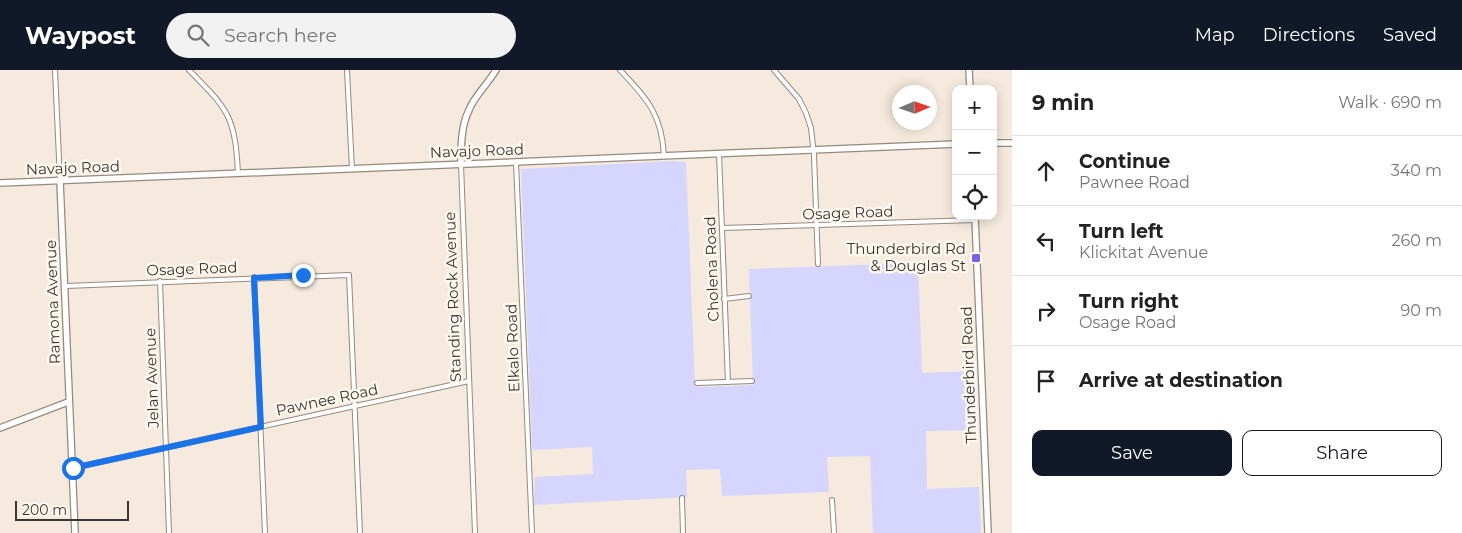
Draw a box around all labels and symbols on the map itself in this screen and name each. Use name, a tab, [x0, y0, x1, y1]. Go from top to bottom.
north arrow	[892, 85, 937, 130]
street label: Navajo Road	[430, 139, 524, 162]
street label: Navajo Road	[26, 156, 120, 179]
street label: Osage Road	[802, 201, 894, 224]
street label: Standing Rock Avenue	[440, 211, 465, 383]
street label: Cholena Road	[700, 216, 723, 322]
street label: Ramona Avenue	[41, 239, 64, 365]
place label: Thunderbird Rd & Douglas St	[847, 239, 966, 275]
marker: Thunderbird Rd & Douglas St	[970, 252, 982, 264]
street label: Osage Road	[146, 257, 238, 280]
route end	[292, 264, 315, 287]
street label: Elkalo Road	[501, 304, 524, 392]
street label: Thunderbird Road	[957, 306, 980, 444]
street label: Jelan Avenue	[140, 328, 163, 429]
street label: Pawnee Road	[274, 379, 380, 420]
route start	[62, 457, 85, 480]
scale bar	[15, 498, 129, 521]

